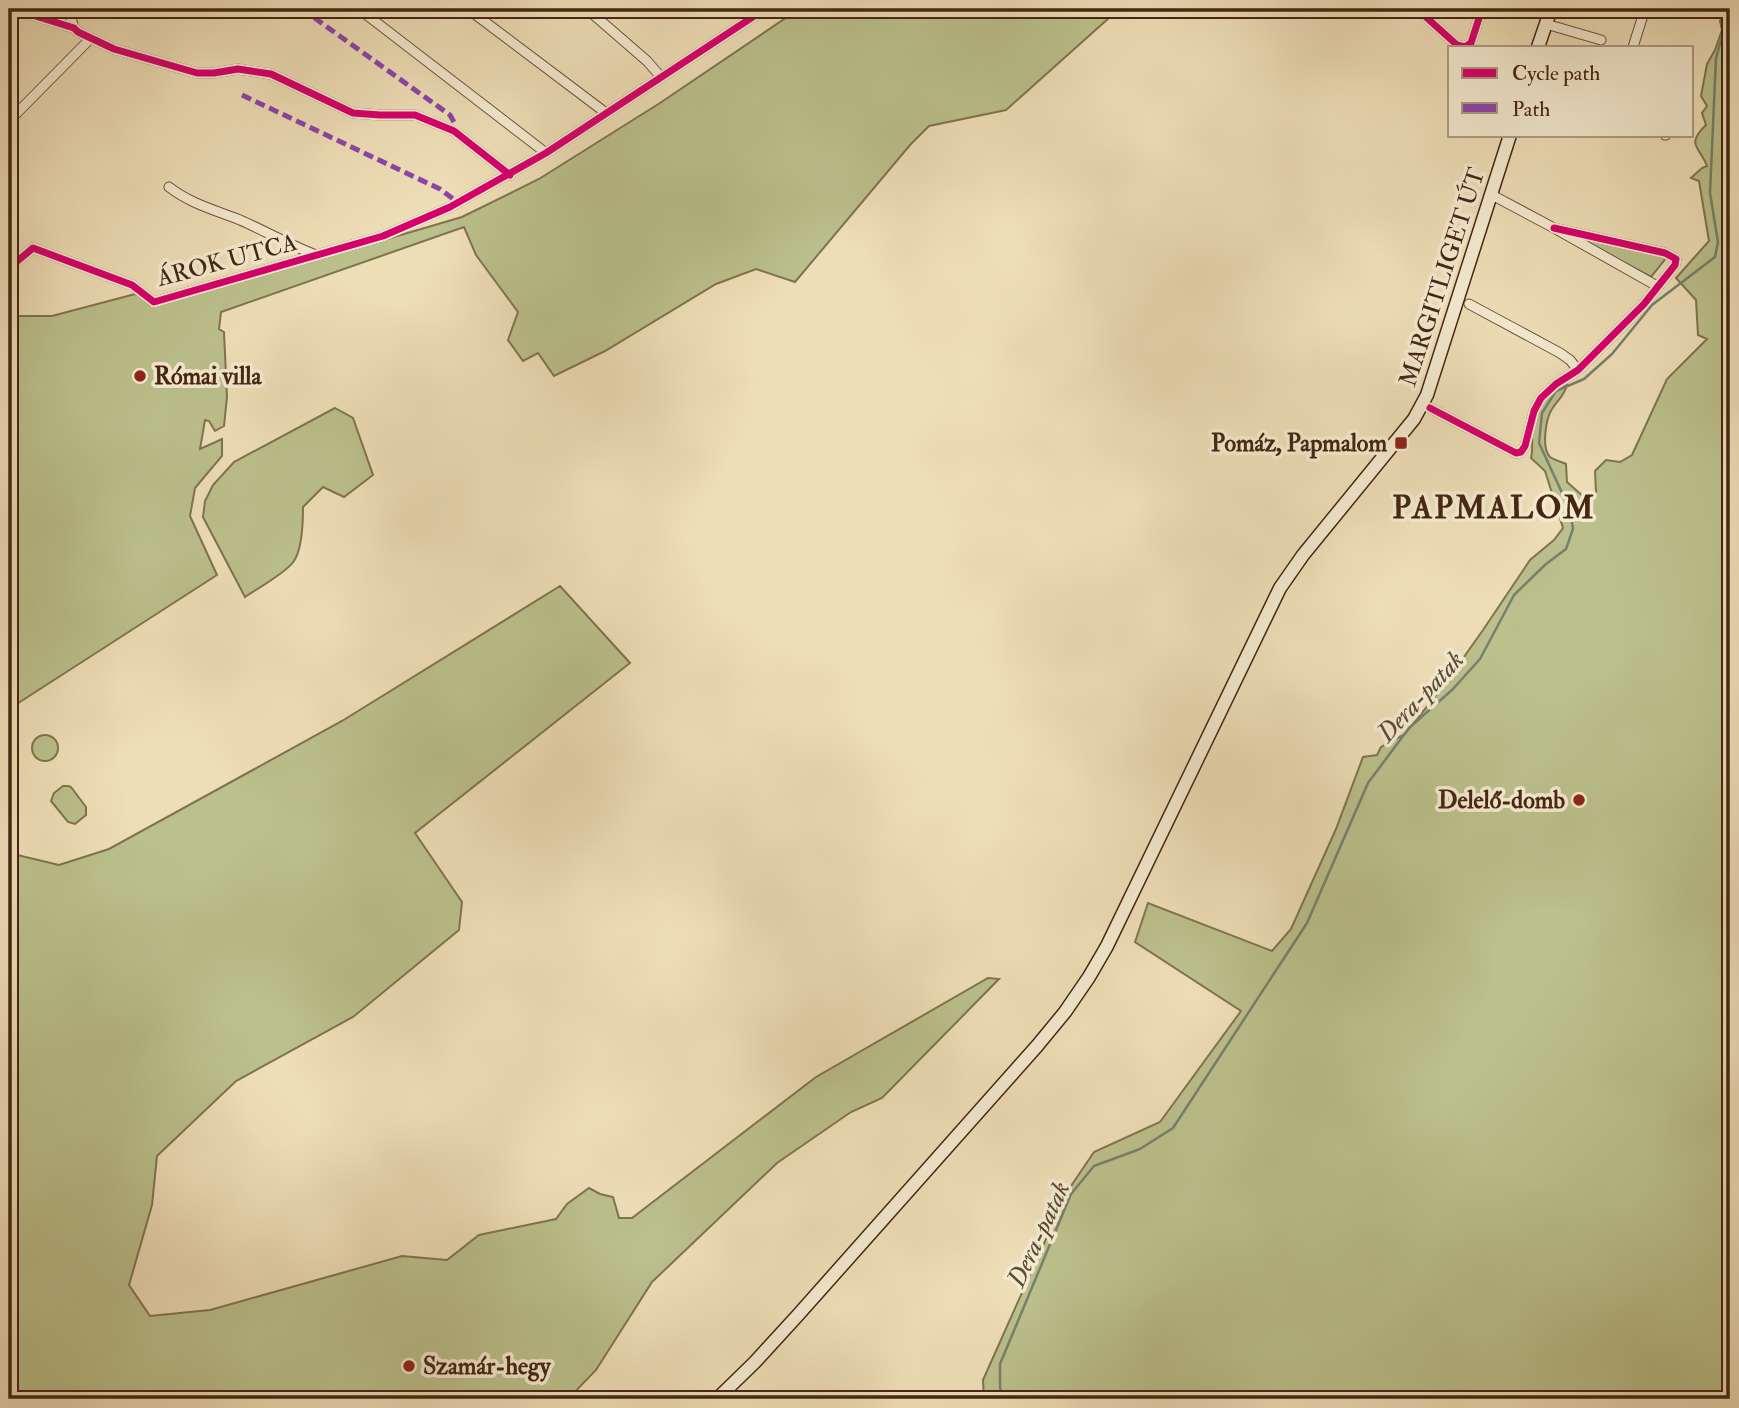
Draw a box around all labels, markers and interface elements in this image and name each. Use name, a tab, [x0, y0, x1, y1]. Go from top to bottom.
legend	[1448, 46, 1694, 136]
text: Cycle path	[1512, 60, 1600, 87]
text: Path	[1512, 96, 1550, 123]
street label: MARGITLIGET ÚT	[1392, 163, 1493, 390]
street label: ÁROK UTCA	[152, 226, 301, 294]
place label: Római villa	[154, 361, 262, 392]
marker: Római villa	[132, 368, 148, 384]
place label: Pomáz, Papmalom	[1211, 428, 1387, 459]
marker: Pomáz, Papmalom	[1393, 435, 1409, 451]
district label: PAPMALOM	[1392, 488, 1596, 528]
water label: Dera-patak	[1370, 644, 1471, 750]
place label: Delelő-domb	[1438, 785, 1565, 816]
marker: Delelő-domb	[1571, 792, 1587, 808]
water label: Dera-patak	[1000, 1176, 1077, 1293]
place label: Szamár-hegy	[423, 1351, 552, 1382]
marker: Szamár-hegy	[401, 1358, 417, 1374]

